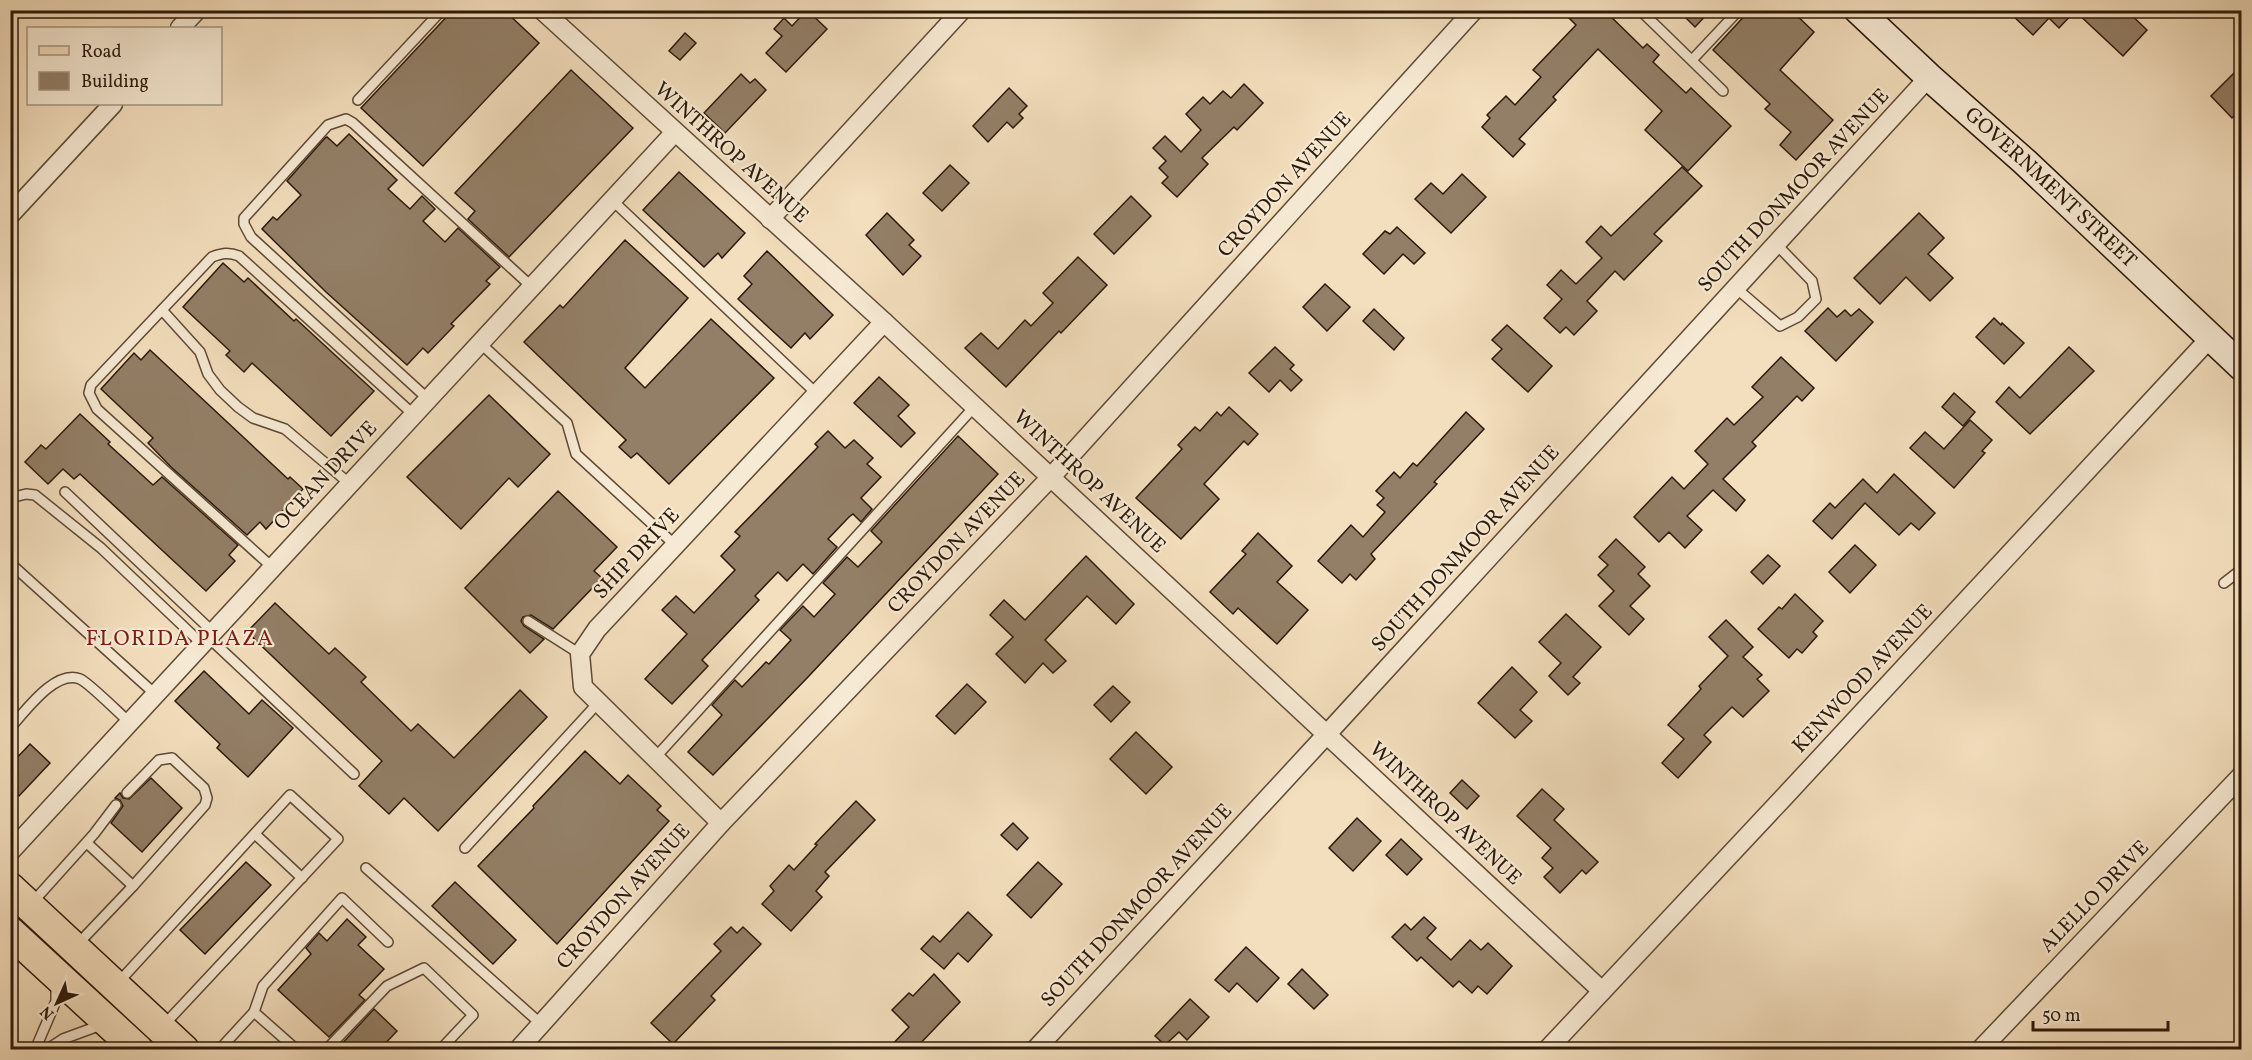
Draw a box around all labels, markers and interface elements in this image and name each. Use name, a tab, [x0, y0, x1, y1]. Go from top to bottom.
legend	[27, 27, 222, 105]
text: Road	[81, 40, 122, 65]
text: Building	[81, 70, 149, 95]
street label: WINTHROP AVENUE	[647, 76, 815, 230]
street label: SOUTH DONMOOR AVENUE	[1692, 83, 1896, 299]
street label: GOVERNMENT STREET	[1958, 101, 2143, 275]
street label: CROYDON AVENUE	[1211, 106, 1359, 264]
street label: WINTHROP AVENUE	[1006, 404, 1172, 560]
street label: OCEAN DRIVE	[268, 415, 384, 537]
street label: SOUTH DONMOOR AVENUE	[1365, 439, 1567, 659]
street label: CROYDON AVENUE	[881, 465, 1033, 621]
street label: SHIP DRIVE	[587, 502, 687, 606]
street label: KENWOOD AVENUE	[1786, 598, 1940, 760]
district label: FLORIDA PLAZA	[86, 624, 274, 655]
street label: WINTHROP AVENUE	[1362, 736, 1528, 892]
street label: SOUTH DONMOOR AVENUE	[1035, 798, 1239, 1014]
street label: CROYDON AVENUE	[550, 818, 698, 976]
street label: ALELLO DRIVE	[2034, 834, 2156, 960]
north arrow	[27, 973, 87, 1033]
scale bar	[2033, 994, 2168, 1032]
text: N	[36, 1000, 60, 1024]
text: 50 m	[2042, 1004, 2081, 1029]

